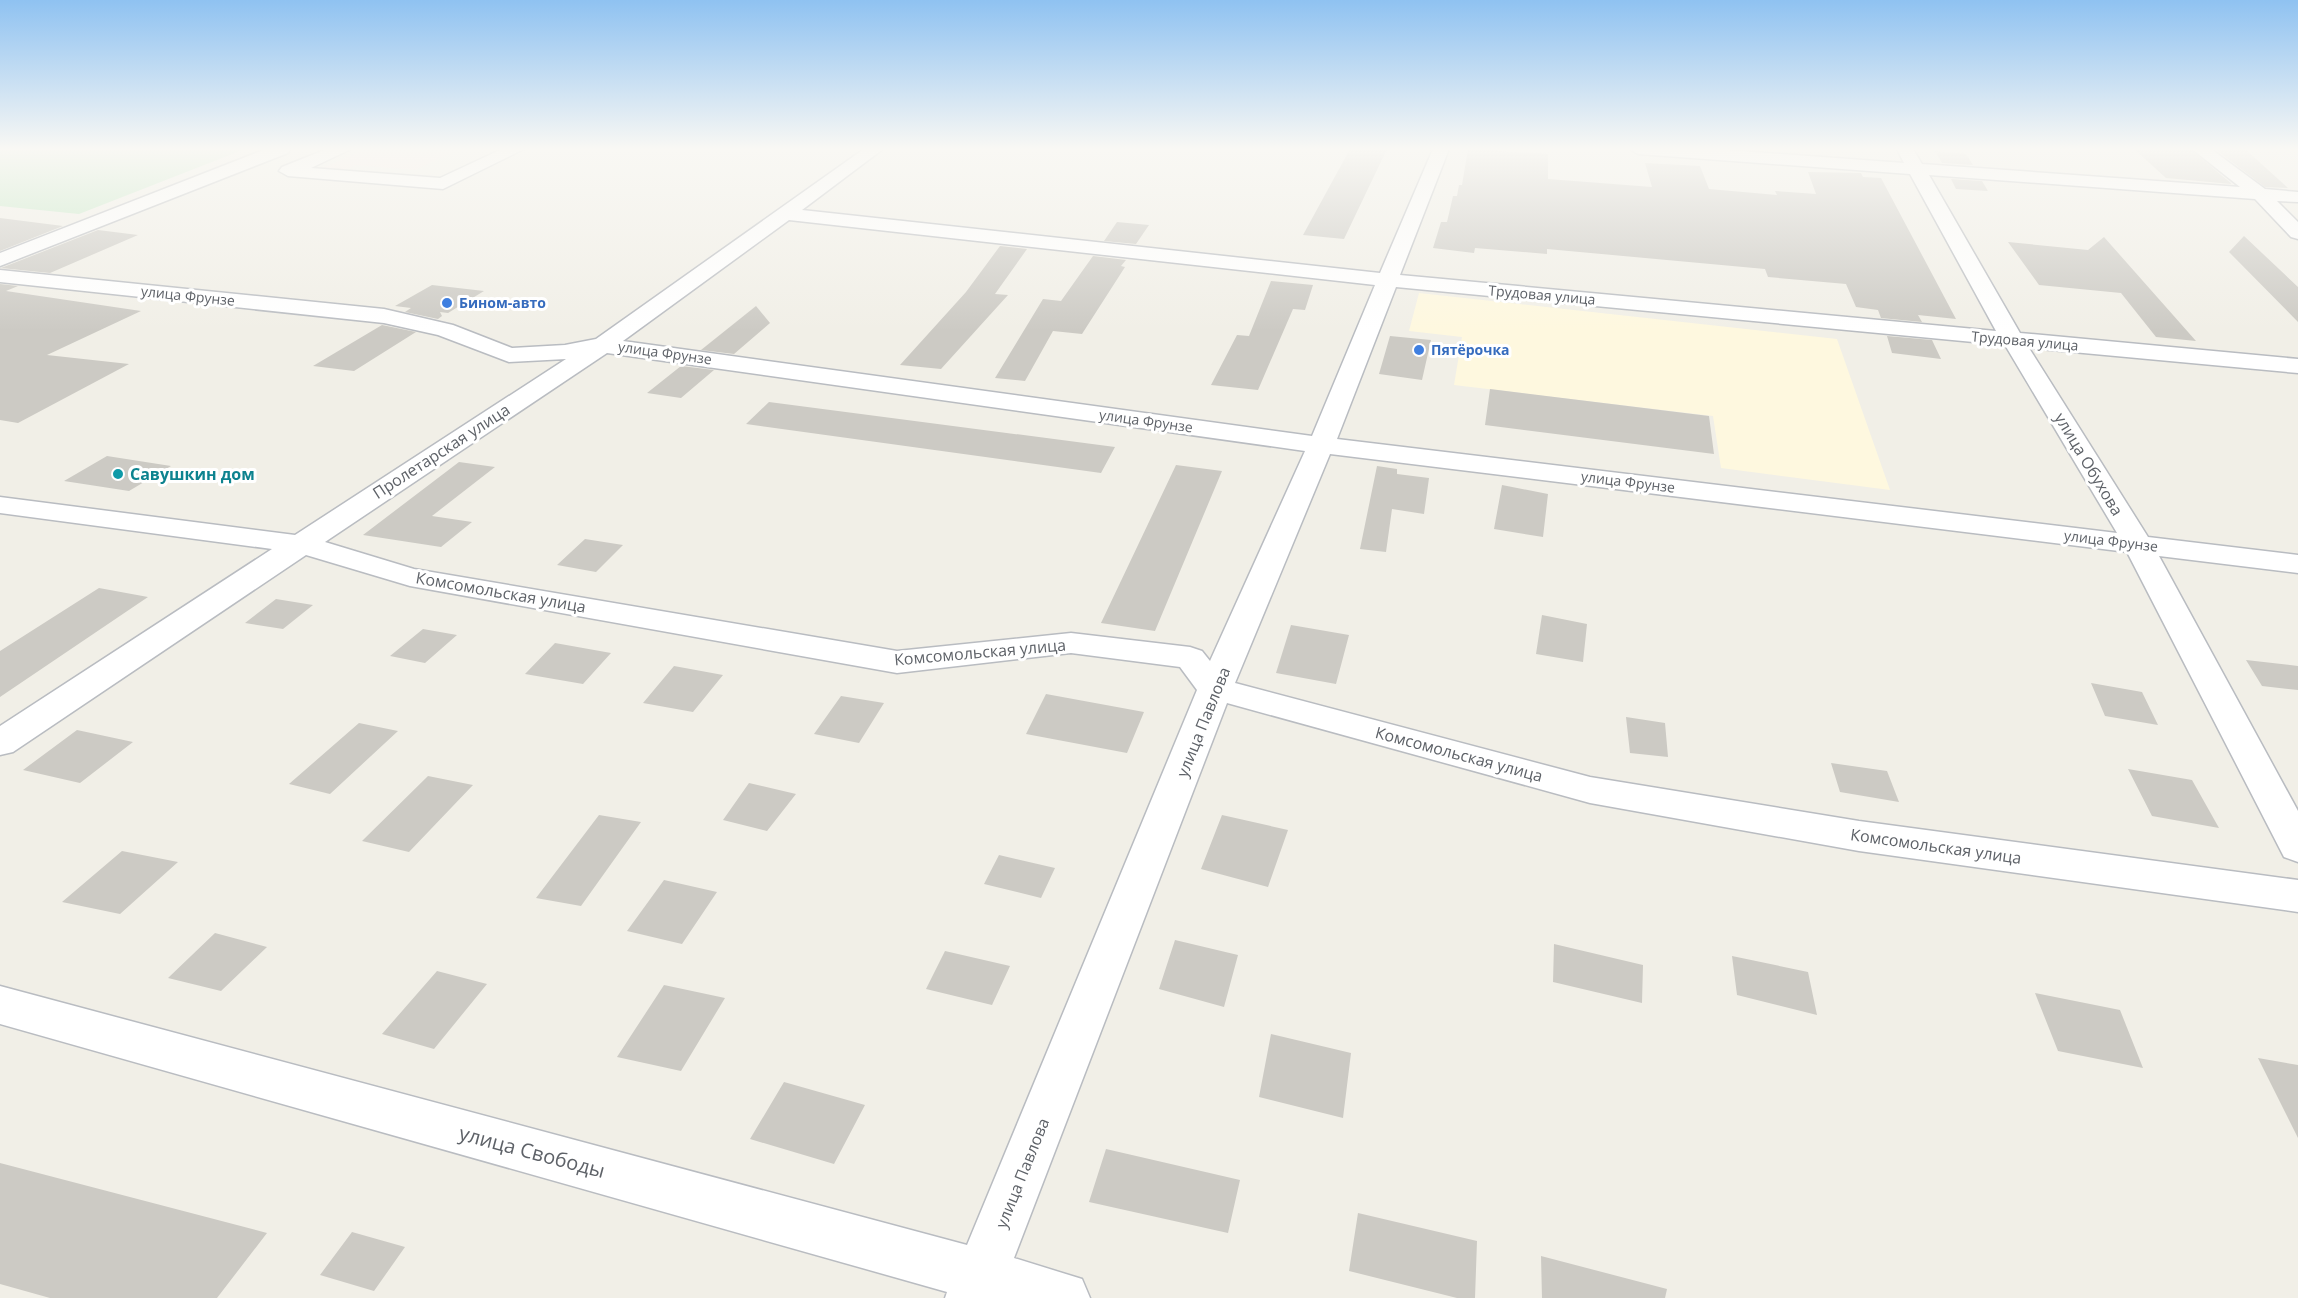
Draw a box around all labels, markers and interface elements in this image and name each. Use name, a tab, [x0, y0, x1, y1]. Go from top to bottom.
street label: Трудовая улица	[1488, 280, 1596, 309]
street label: улица Фрунзе	[140, 281, 236, 310]
place label: Бином-авто	[459, 293, 546, 312]
marker: Бином-авто	[440, 296, 454, 310]
street label: Трудовая улица	[1971, 326, 2079, 355]
street label: улица Фрунзе	[617, 337, 713, 368]
place label: Пятёрочка	[1431, 340, 1510, 359]
marker: Пятёрочка	[1412, 343, 1426, 357]
street label: Пролетарская улица	[368, 398, 514, 504]
street label: улица Фрунзе	[1098, 405, 1194, 436]
street label: улица Обухова	[2050, 408, 2128, 520]
place label: Савушкин дом	[130, 463, 255, 485]
street label: улица Фрунзе	[1580, 466, 1676, 497]
marker: Савушкин дом	[111, 467, 125, 481]
street label: улица Фрунзе	[2063, 525, 2159, 556]
street label: Комсомольская улица	[414, 566, 588, 618]
street label: Комсомольская улица	[893, 634, 1067, 670]
street label: улица Павлова	[1171, 664, 1235, 780]
street label: Комсомольская улица	[1373, 721, 1545, 787]
street label: Комсомольская улица	[1849, 823, 2023, 869]
street label: улица Павлова	[990, 1115, 1054, 1231]
street label: улица Свободы	[456, 1119, 608, 1184]

